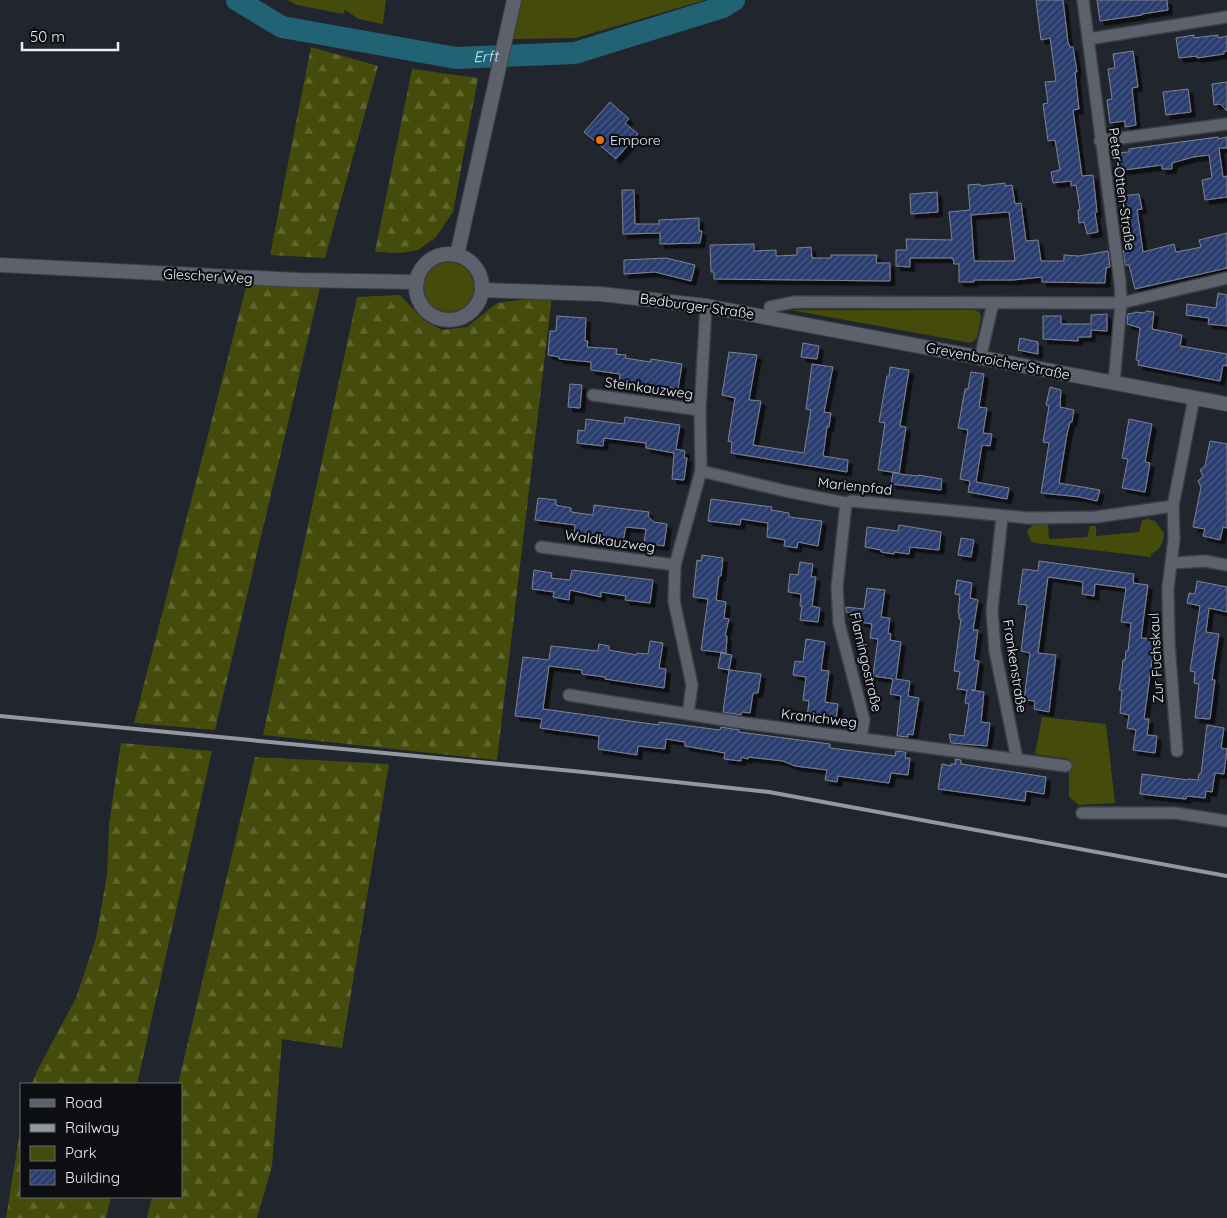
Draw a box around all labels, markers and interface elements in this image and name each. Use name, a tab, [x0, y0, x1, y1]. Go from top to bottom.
scale bar	[22, 20, 119, 52]
text: 50 m	[30, 27, 65, 46]
water label: Erft	[473, 46, 500, 66]
street label: Peter-Otten-Straße	[1104, 126, 1140, 252]
place label: Empore	[610, 131, 661, 149]
marker: Empore	[594, 134, 606, 146]
street label: Glescher Weg	[163, 265, 253, 287]
street label: Bedburger Straße	[639, 289, 755, 323]
street label: Grevenbroicher Straße	[925, 338, 1071, 384]
street label: Steinkauzweg	[604, 373, 694, 403]
street label: Marienpfad	[817, 473, 893, 499]
street label: Waldkauzweg	[564, 526, 656, 556]
street label: Flamingostraße	[846, 610, 886, 714]
street label: Zur Fuchskaul	[1145, 612, 1167, 704]
street label: Frankenstraße	[999, 618, 1031, 714]
street label: Kranichweg	[780, 704, 858, 732]
legend	[20, 1083, 182, 1198]
text: Road	[65, 1093, 102, 1112]
text: Railway	[65, 1118, 120, 1137]
text: Park	[65, 1143, 97, 1162]
text: Building	[65, 1168, 120, 1187]

